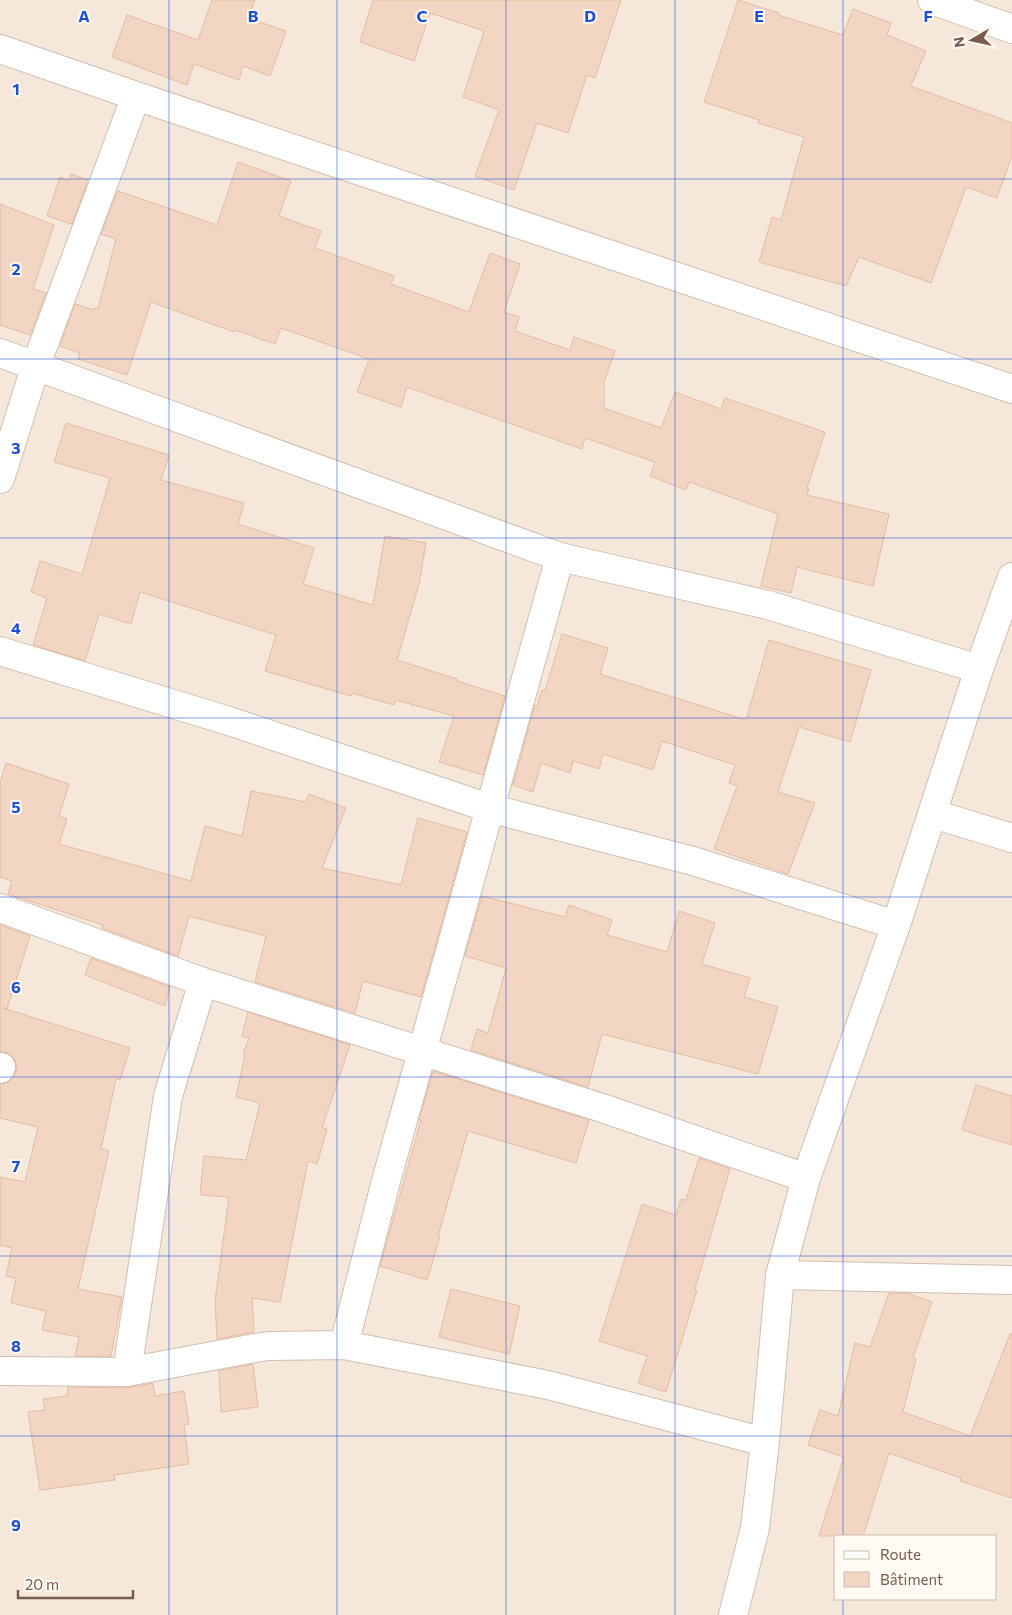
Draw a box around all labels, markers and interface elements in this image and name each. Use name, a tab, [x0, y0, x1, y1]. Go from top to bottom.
text: A	[78, 6, 90, 25]
text: B	[248, 6, 259, 25]
text: C	[417, 6, 428, 25]
text: D	[584, 6, 596, 25]
text: E	[754, 6, 764, 25]
text: F	[923, 6, 933, 25]
north arrow	[947, 15, 997, 65]
text: N	[949, 36, 968, 49]
text: 1	[12, 79, 20, 98]
text: 2	[11, 259, 21, 278]
text: 3	[11, 438, 21, 457]
text: 4	[11, 618, 21, 637]
text: 5	[11, 797, 21, 816]
text: 6	[11, 977, 21, 996]
text: 7	[12, 1156, 21, 1175]
text: 8	[11, 1336, 21, 1355]
text: 9	[11, 1515, 21, 1534]
legend	[834, 1535, 997, 1600]
text: Route	[880, 1545, 921, 1563]
scale bar	[18, 1568, 132, 1600]
text: Bâtiment	[880, 1570, 943, 1588]
text: 20 m	[25, 1575, 59, 1593]

